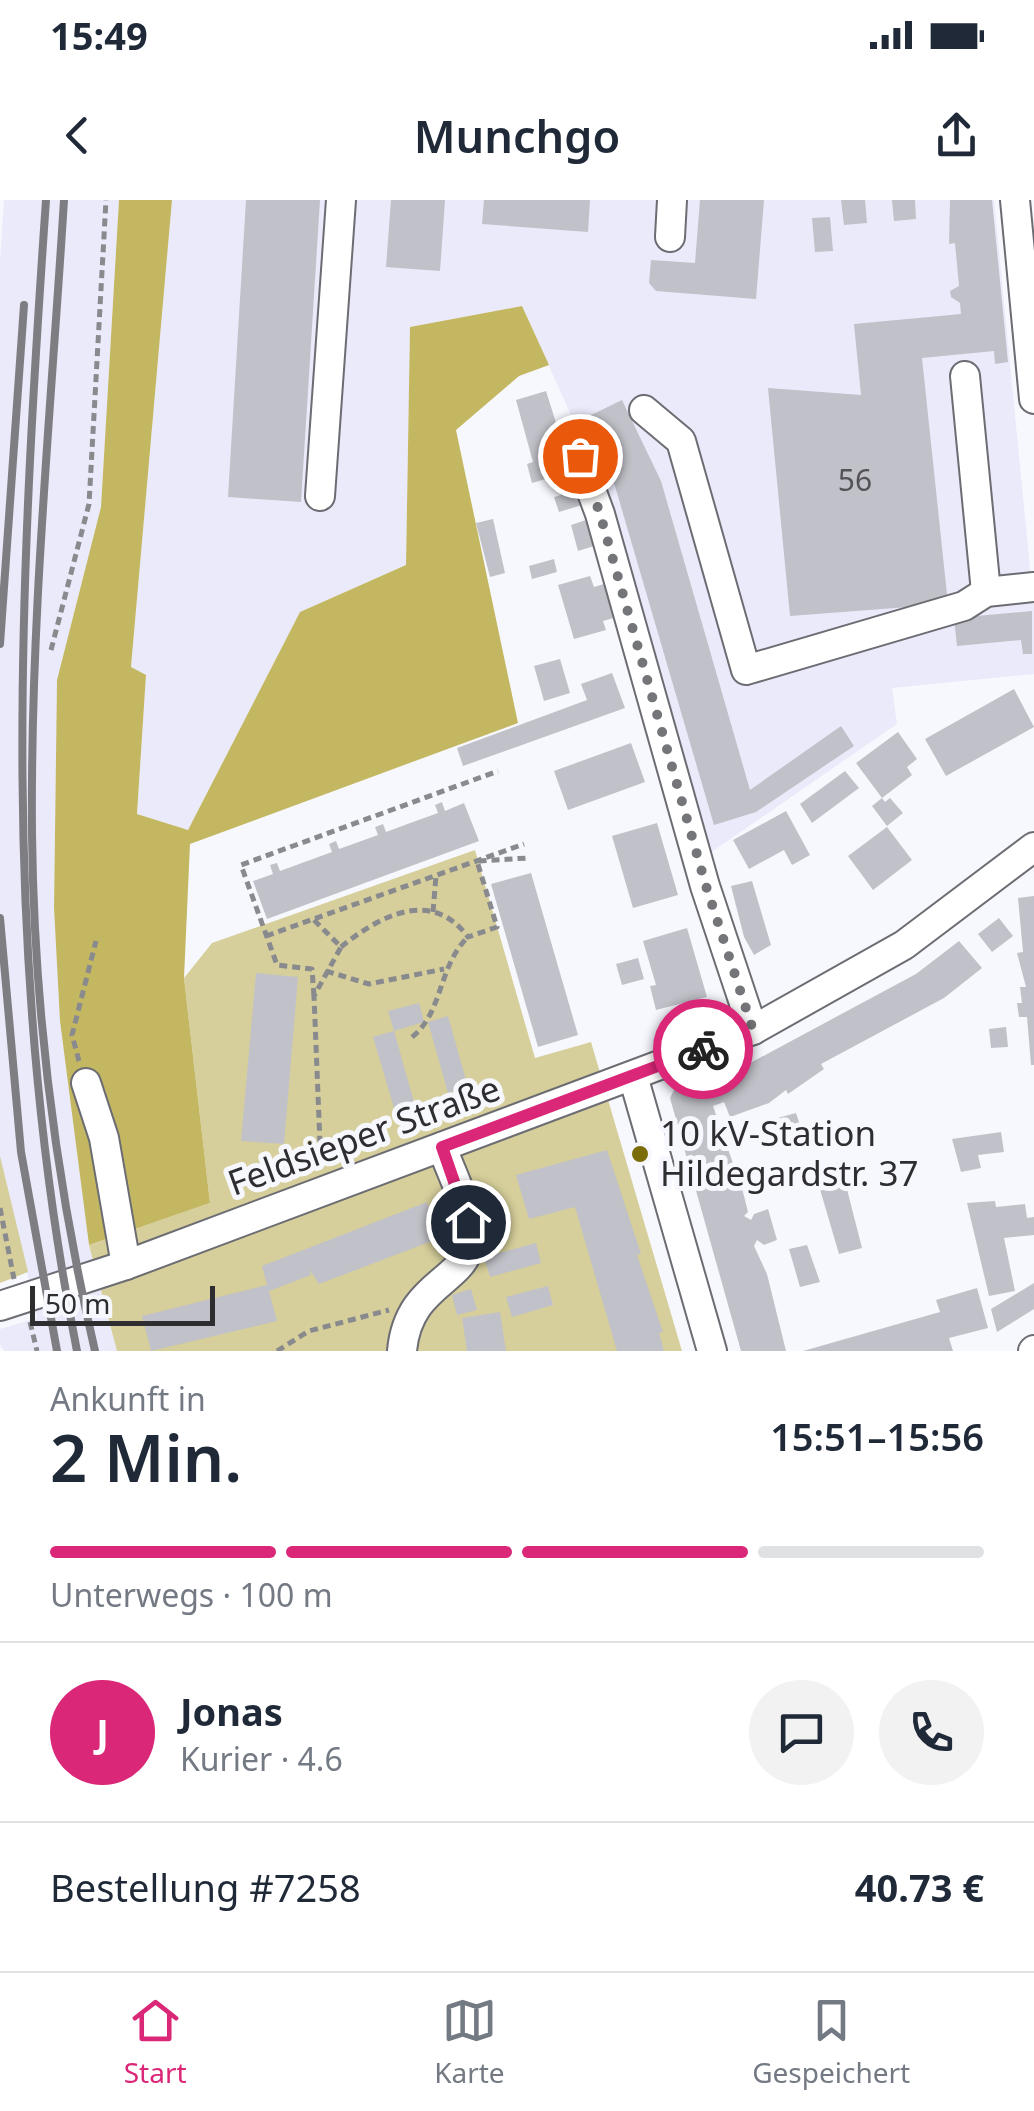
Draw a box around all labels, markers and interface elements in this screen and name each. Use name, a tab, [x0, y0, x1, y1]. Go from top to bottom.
text: 15:49	[50, 9, 148, 61]
text: Munchgo	[414, 105, 620, 166]
icon: back	[50, 108, 105, 163]
icon: share	[929, 108, 984, 163]
pin	[538, 414, 623, 499]
icon: bag	[553, 429, 608, 484]
house number: 56	[838, 459, 872, 500]
courier	[653, 999, 753, 1099]
icon: bike	[676, 1022, 731, 1077]
street label: Feldsieper Straße	[221, 1064, 506, 1206]
place label: 10 kV-Station Hildegardstr. 37	[660, 1109, 918, 1196]
marker: 10 kV-Station Hildegardstr. 37	[629, 1143, 651, 1165]
pin	[426, 1180, 511, 1265]
icon: home	[441, 1195, 496, 1250]
scale bar	[30, 1281, 215, 1326]
text: 50 m	[45, 1284, 111, 1322]
text: Ankunft in	[50, 1377, 206, 1420]
text: 15:51–15:56	[770, 1410, 984, 1462]
text: 2 Min.	[50, 1413, 242, 1501]
text: Unterwegs · 100 m	[50, 1573, 333, 1616]
button: chat	[749, 1680, 854, 1785]
button: phone	[879, 1680, 984, 1785]
text: Jonas	[180, 1685, 283, 1737]
text: J	[96, 1706, 109, 1758]
text: Kurier · 4.6	[180, 1737, 343, 1780]
text: Bestellung #7258	[50, 1861, 361, 1913]
text: 40.73 €	[855, 1861, 984, 1913]
tab: Start	[124, 1993, 187, 2091]
tab: Karte	[434, 1993, 505, 2091]
tab: Gespeichert	[752, 1993, 910, 2091]

